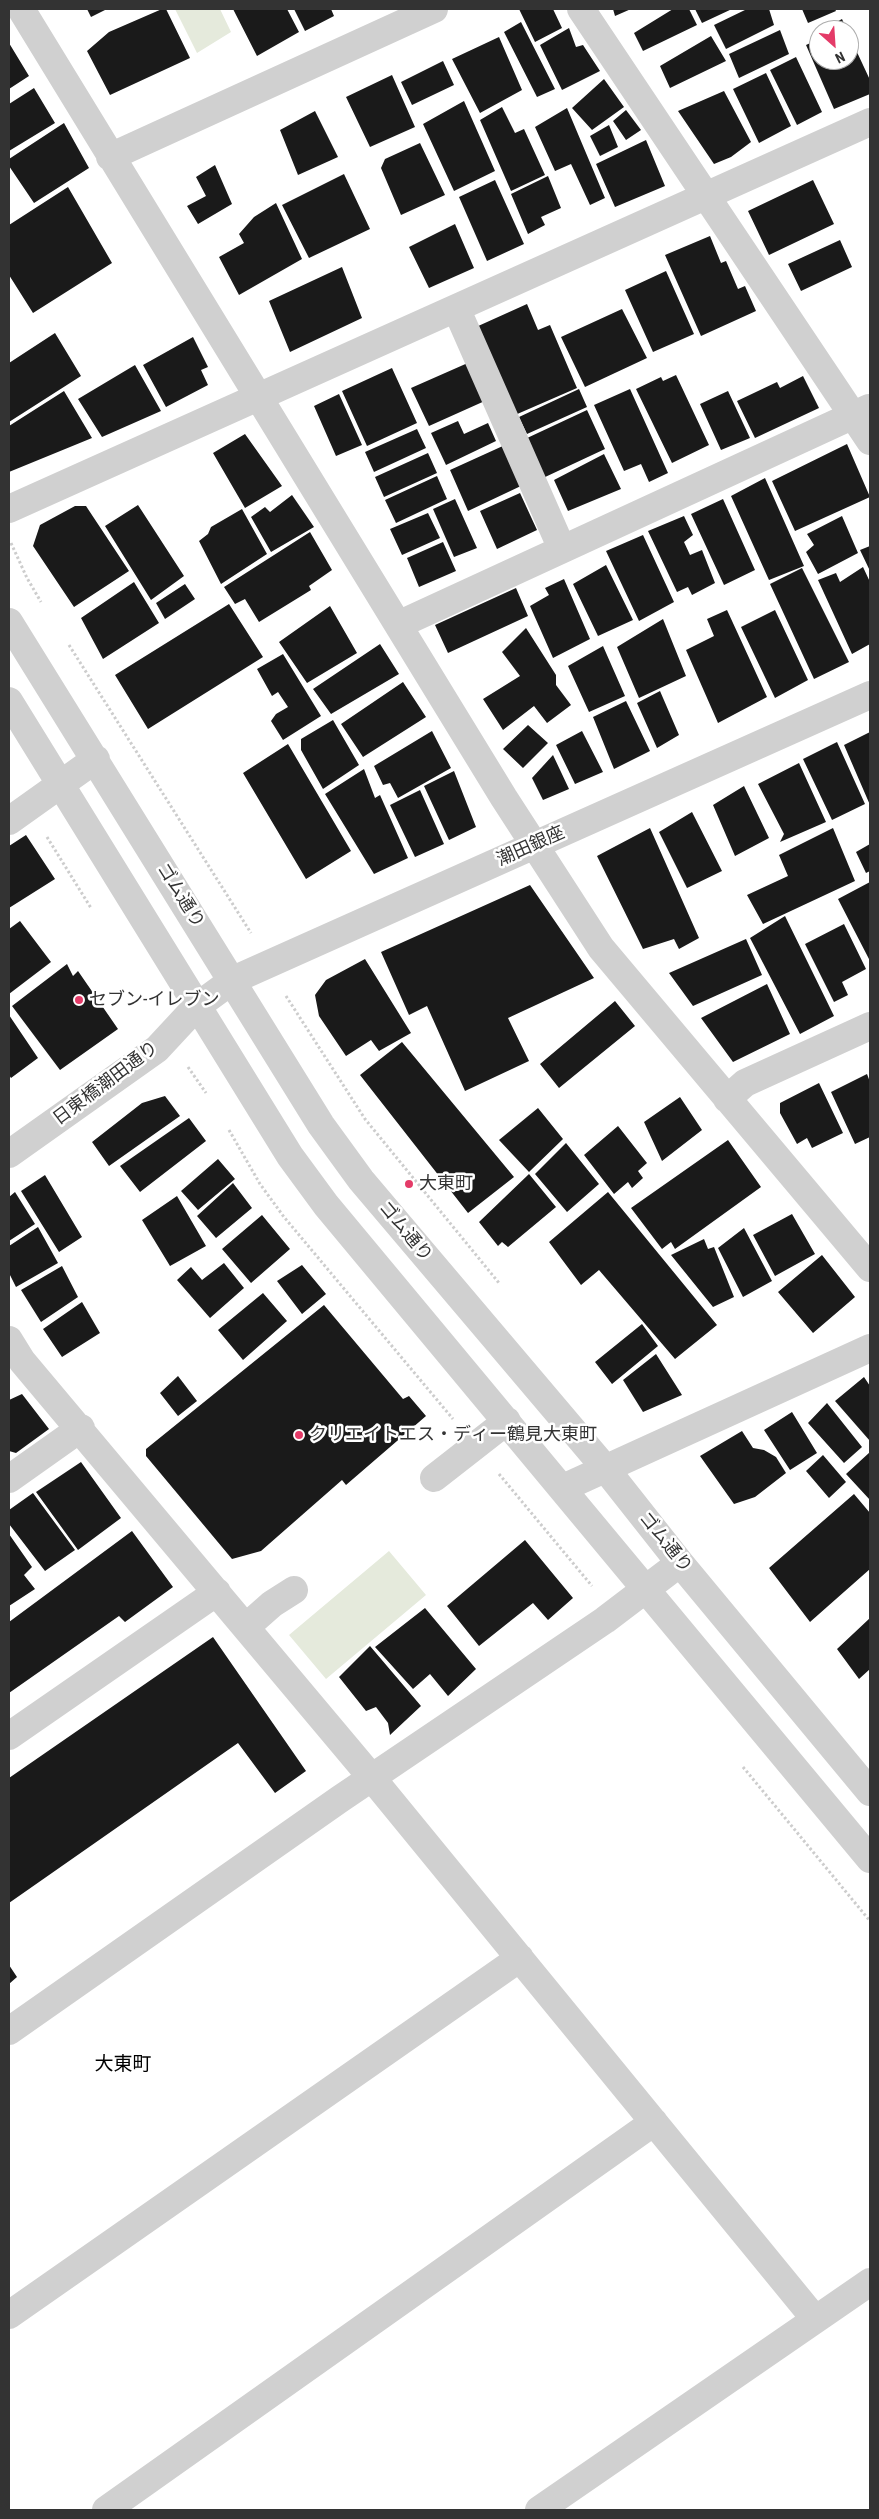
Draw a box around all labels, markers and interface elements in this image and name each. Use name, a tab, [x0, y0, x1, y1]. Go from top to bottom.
north arrow	[809, 20, 859, 70]
text: N	[833, 49, 848, 67]
street label: 潮田銀座	[494, 822, 568, 872]
street label: ゴム通り	[152, 860, 208, 932]
place label: セブン-イレブン	[89, 989, 219, 1011]
marker: セブン-イレブン	[73, 994, 85, 1006]
street label: 日東橋潮田通り	[49, 1037, 163, 1131]
place label: 大東町	[419, 1173, 473, 1195]
marker: 大東町	[403, 1178, 415, 1190]
street label: ゴム通り	[374, 1197, 436, 1267]
place label: クリエイトエス・ディー鶴見大東町	[309, 1424, 597, 1446]
marker: クリエイトエス・ディー鶴見大東町	[293, 1429, 305, 1441]
street label: ゴム通り	[634, 1508, 696, 1578]
district label: 大東町	[95, 2054, 151, 2076]

